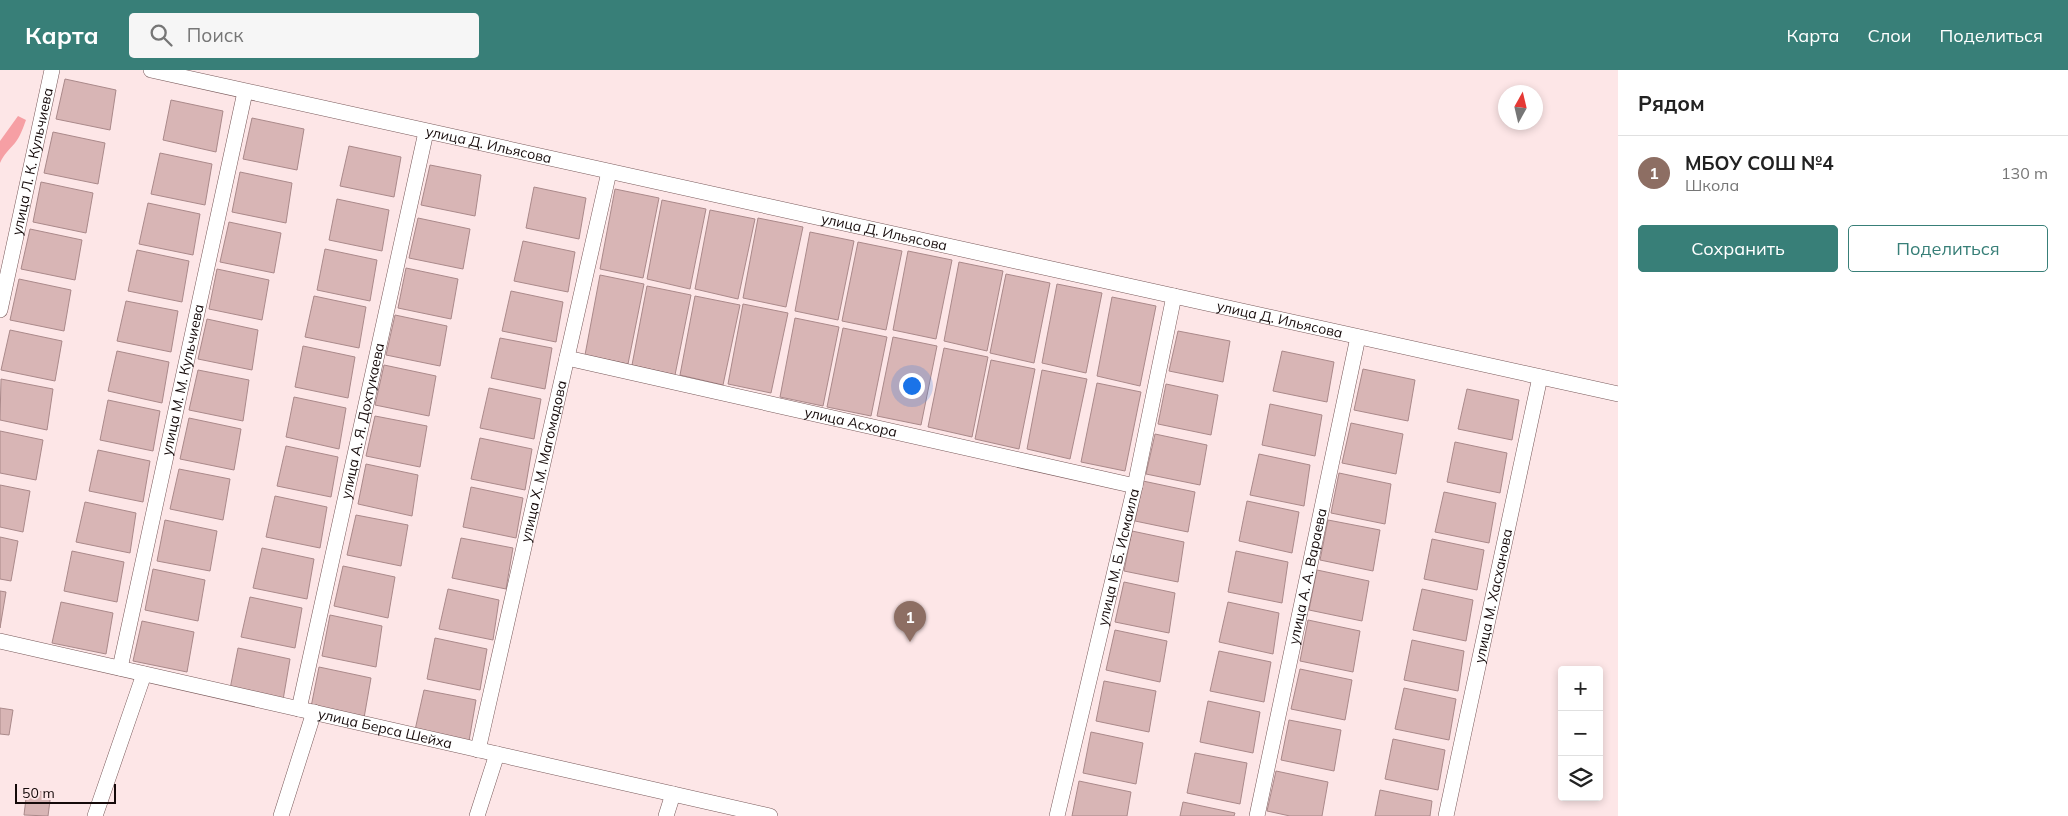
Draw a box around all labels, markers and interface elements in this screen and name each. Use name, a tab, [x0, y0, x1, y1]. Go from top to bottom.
search box	[129, 13, 479, 58]
text: Карта	[25, 20, 99, 50]
icon: search	[147, 21, 175, 49]
text: Поиск	[187, 23, 244, 47]
text: Карта	[1787, 24, 1839, 47]
text: Слои	[1867, 24, 1912, 47]
text: Поделиться	[1940, 24, 2043, 47]
north arrow	[1498, 85, 1543, 130]
street label: улица Л. К. Кульчиева	[7, 86, 57, 237]
text: Рядом	[1638, 90, 1705, 116]
street label: улица Д. Ильясова	[424, 122, 553, 167]
text: МБОУ СОШ №4	[1685, 151, 1834, 175]
text: 1	[1649, 163, 1659, 183]
text: 130 m	[2001, 163, 2048, 183]
text: Школа	[1685, 175, 1739, 195]
street label: улица Д. Ильясова	[820, 209, 949, 255]
button: Сохранить	[1638, 225, 1838, 272]
button: Поделиться	[1848, 225, 2048, 272]
street label: улица Д. Ильясова	[1215, 297, 1344, 342]
street label: улица М. М. Кульчиева	[157, 302, 208, 457]
street label: улица А. Я. Дохтукаева	[336, 341, 388, 501]
your location	[899, 373, 925, 399]
street label: улица Х. М. Магомадова	[516, 379, 570, 544]
street label: улица Асхора	[803, 403, 899, 441]
street label: улица М. Б. Исмаила	[1093, 487, 1143, 627]
street label: улица А. А. Вараева	[1284, 507, 1331, 646]
street label: улица М. Хасханова	[1470, 527, 1516, 665]
pin: 1	[894, 601, 926, 642]
map controls	[1558, 666, 1603, 801]
button: +	[1558, 666, 1603, 711]
street label: улица Берса Шейха	[316, 705, 454, 752]
button: −	[1558, 711, 1603, 756]
button: layers	[1558, 756, 1603, 801]
scale bar	[15, 781, 116, 804]
text: 50 m	[22, 784, 55, 802]

